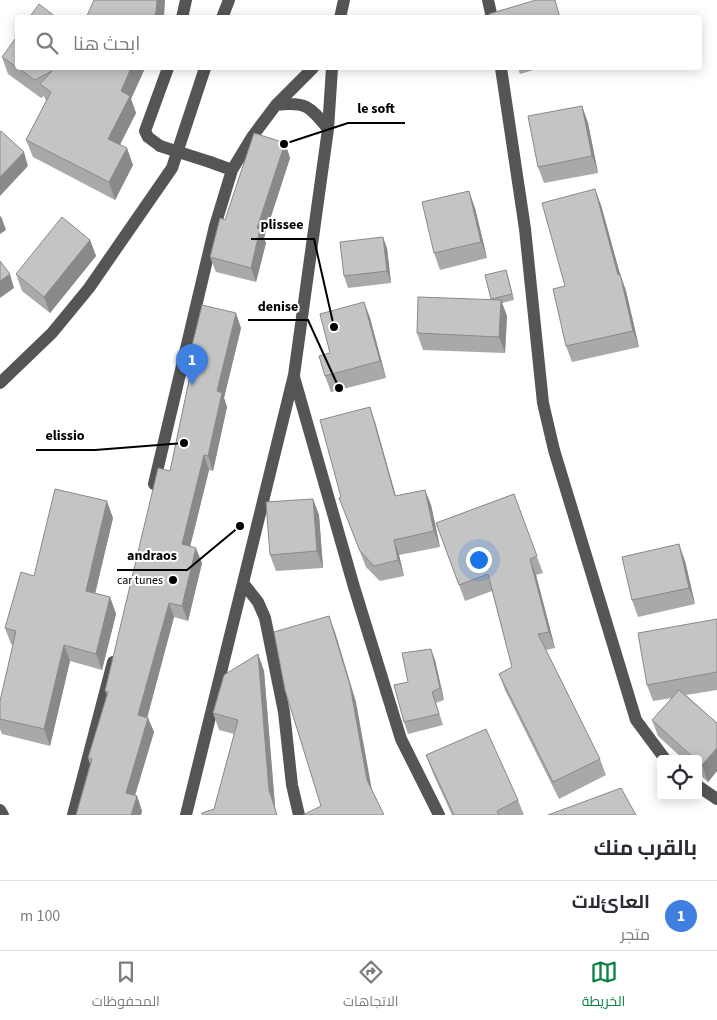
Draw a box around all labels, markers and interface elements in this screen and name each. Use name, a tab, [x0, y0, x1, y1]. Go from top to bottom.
search box	[15, 15, 702, 70]
icon: search	[33, 29, 61, 57]
text: ابحث هنا	[73, 31, 140, 58]
callout: le soft	[348, 94, 405, 123]
text: le soft	[357, 99, 395, 119]
callout: plissee	[251, 210, 314, 239]
text: plissee	[261, 215, 303, 235]
callout: denise	[248, 291, 308, 320]
text: denise	[258, 297, 298, 317]
pin: 1	[176, 344, 208, 385]
callout: elissio	[36, 421, 95, 450]
text: elissio	[45, 426, 85, 446]
callout: andraos	[117, 541, 187, 570]
text: andraos	[127, 546, 177, 566]
your location	[466, 547, 492, 573]
place label: car tunes	[117, 572, 163, 589]
marker: car tunes	[167, 574, 179, 586]
map controls	[657, 755, 702, 800]
button: locate	[657, 755, 702, 800]
text: بالقرب منك	[594, 833, 697, 863]
text: العائﻻت	[572, 889, 650, 916]
text: 100 m	[20, 905, 60, 927]
text: 1	[677, 905, 685, 927]
text: متجر	[621, 924, 650, 946]
tab: المحفوظات	[92, 958, 160, 1014]
tab: الاتجاهات	[343, 958, 398, 1014]
tab: الخريطة	[582, 958, 625, 1014]

